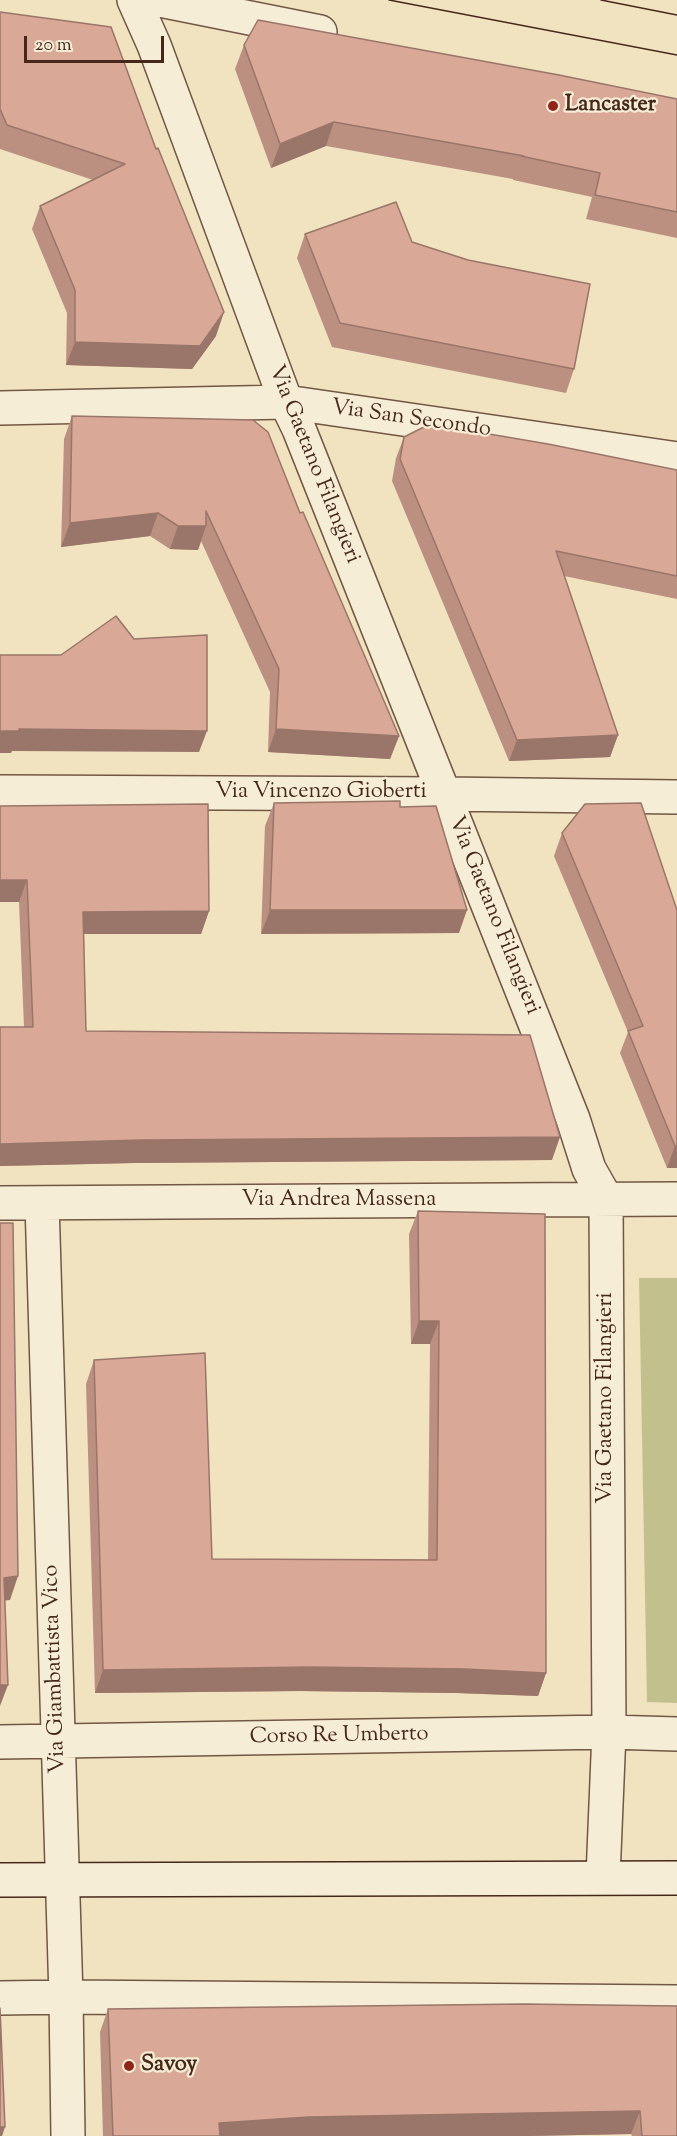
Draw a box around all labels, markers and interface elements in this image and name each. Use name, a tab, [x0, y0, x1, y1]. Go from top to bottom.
scale bar	[27, 24, 166, 62]
text: 20 m	[35, 33, 72, 59]
place label: Lancaster	[565, 93, 656, 119]
marker: Lancaster	[546, 99, 560, 113]
street label: Via Gaetano Filangieri	[261, 362, 365, 568]
street label: Via San Secondo	[330, 396, 492, 444]
street label: Via Vincenzo Gioberti	[215, 780, 427, 806]
street label: Via Gaetano Filangieri	[441, 813, 545, 1019]
street label: Via Andrea Massena	[242, 1188, 436, 1214]
street label: Via Gaetano Filangieri	[594, 1292, 620, 1504]
street label: Via Giambattista Vico	[39, 1564, 73, 1774]
street label: Corso Re Umberto	[249, 1722, 429, 1752]
place label: Savoy	[141, 2053, 197, 2079]
marker: Savoy	[122, 2059, 136, 2073]

